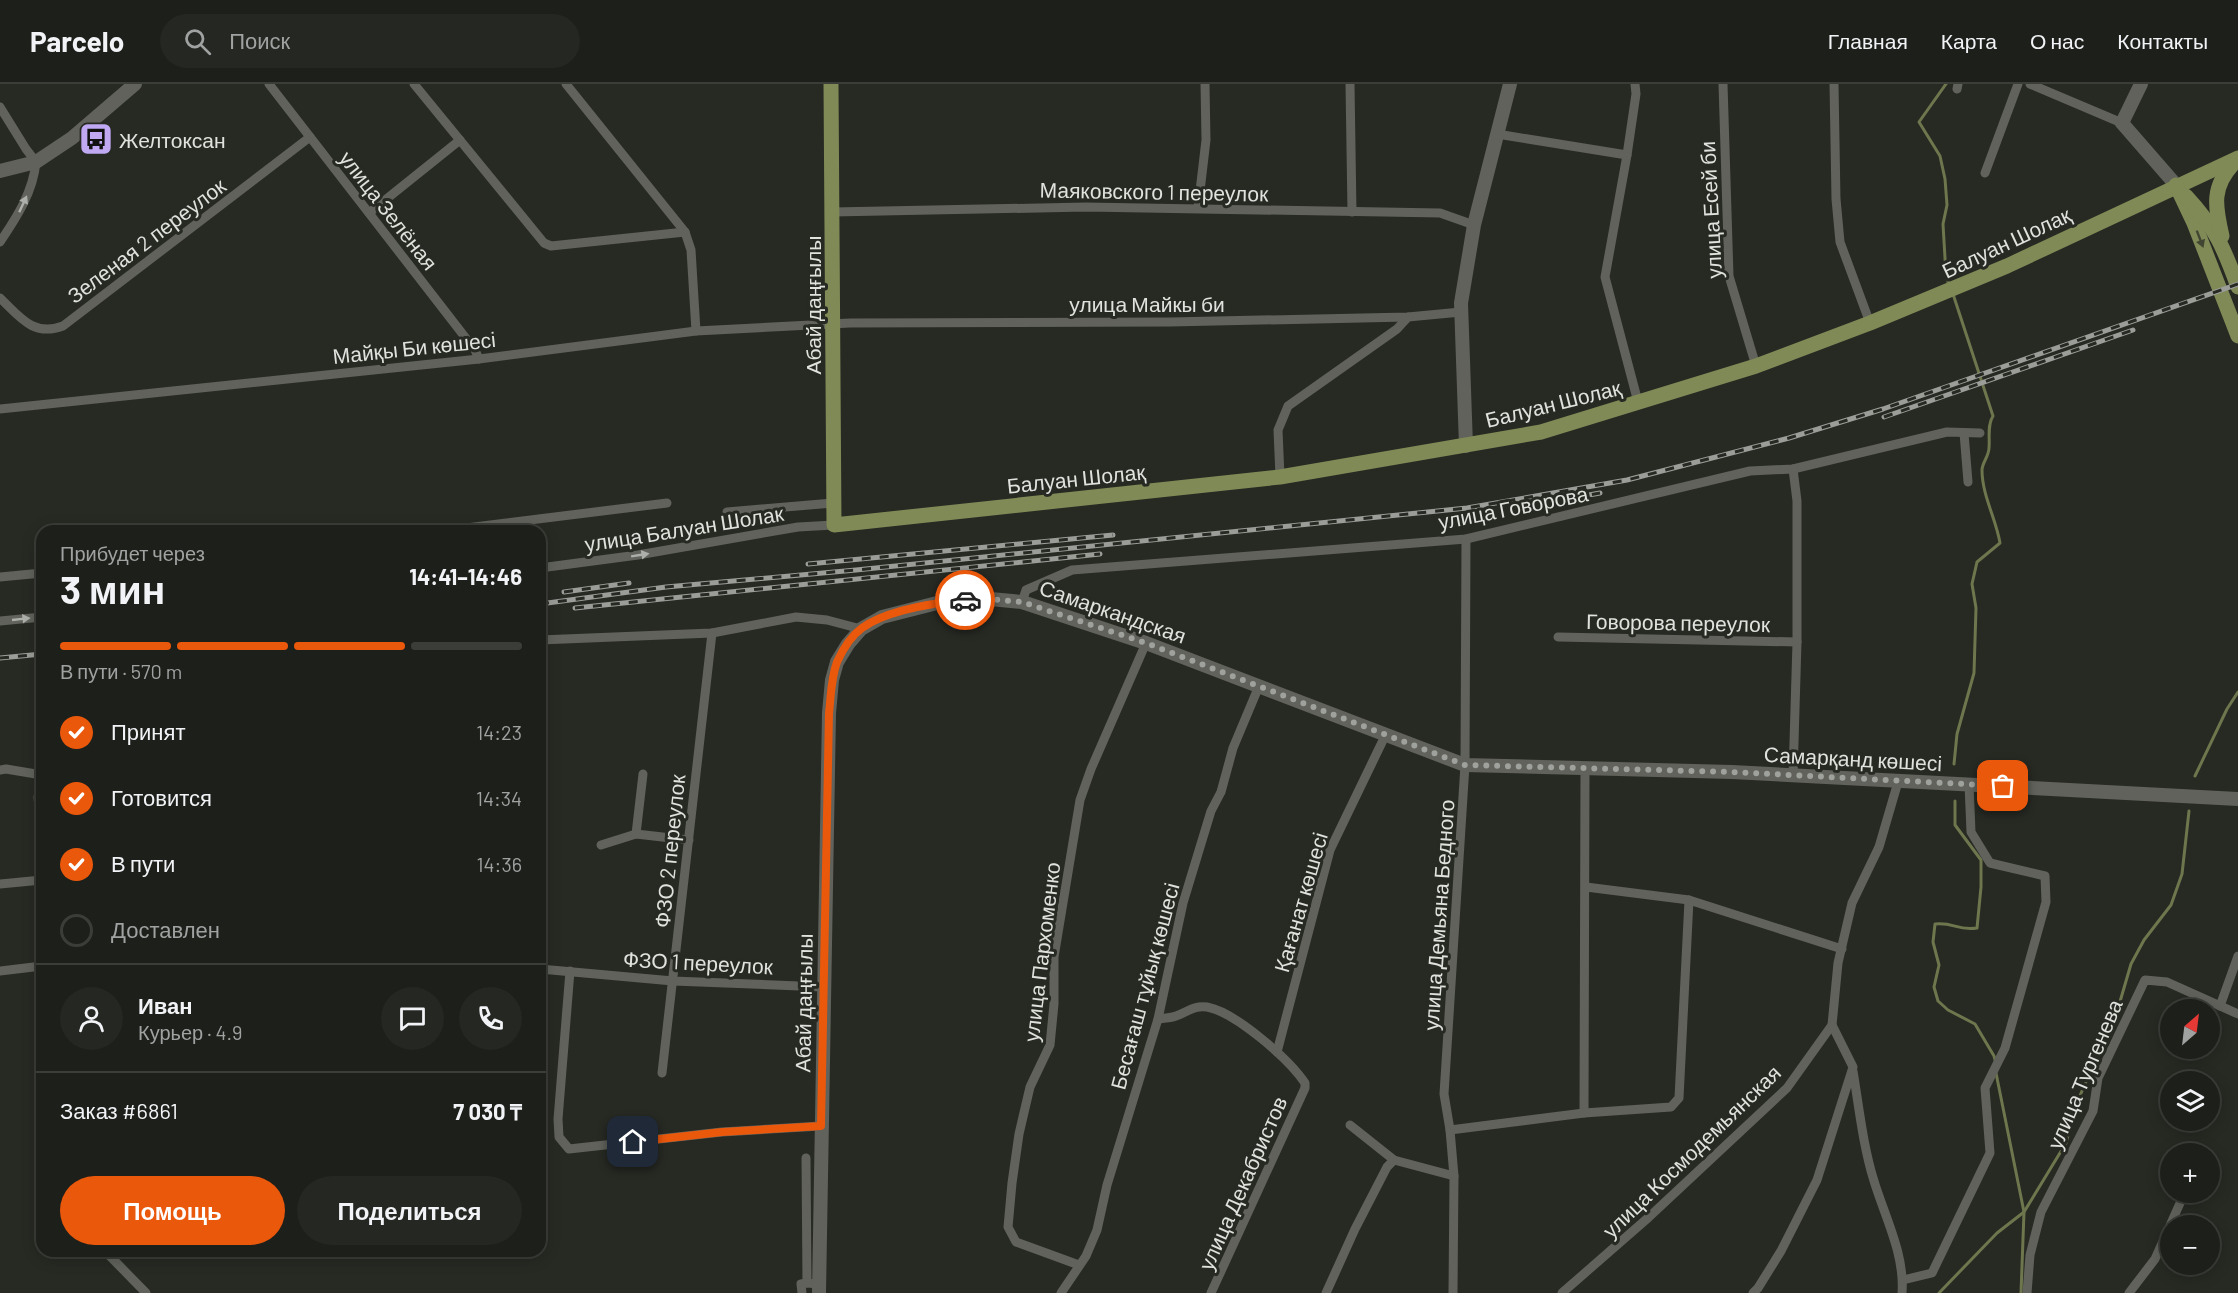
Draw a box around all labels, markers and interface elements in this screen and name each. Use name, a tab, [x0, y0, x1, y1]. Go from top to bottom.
search box	[160, 14, 580, 68]
text: Parcelo	[30, 24, 124, 58]
icon: search	[181, 25, 214, 58]
text: Поиск	[229, 27, 290, 53]
text: Главная	[1828, 28, 1908, 53]
text: Карта	[1941, 28, 1997, 53]
text: О нас	[2030, 28, 2084, 53]
text: Контакты	[2117, 28, 2208, 53]
bus stop icon: Желтоксан	[78, 121, 114, 157]
place label: Желтоксан	[119, 127, 226, 152]
street label: улица Есей би	[1694, 141, 1726, 279]
street label: улица Зелёная	[335, 145, 443, 275]
street label: Зеленая 2 переулок	[62, 172, 231, 308]
street label: Маяковского 1 переулок	[1039, 177, 1269, 206]
one-way arrow	[19, 195, 28, 212]
street label: Балуан Шолақ	[1938, 201, 2075, 283]
one-way arrow	[2196, 230, 2205, 248]
street label: Абай даңғылы	[800, 236, 825, 374]
street label: улица Майкы би	[1069, 291, 1225, 316]
street label: Майқы Би көшесі	[331, 326, 497, 368]
street label: Балуан Шолақ	[1483, 374, 1624, 432]
street label: Балуан Шолақ	[1006, 458, 1147, 498]
street label: улица Говорова	[1436, 480, 1590, 534]
street label: улица Балуан Шолак	[583, 500, 786, 556]
text: Прибудет через	[60, 541, 205, 565]
one-way arrow	[630, 550, 649, 559]
text: 14:41–14:46	[409, 563, 522, 589]
text: 3 мин	[60, 565, 165, 612]
courier	[935, 570, 995, 630]
street label: Самаркандская	[1036, 574, 1190, 648]
icon: car	[949, 584, 982, 617]
street label: Говорова переулок	[1586, 608, 1771, 636]
one-way arrow	[12, 614, 31, 624]
text: В пути · 570 m	[60, 659, 182, 683]
icon: check	[60, 716, 93, 749]
text: Принят	[111, 718, 185, 744]
text: 14:23	[476, 720, 522, 744]
street label: Самарқанд көшесі	[1763, 741, 1943, 775]
pin	[1977, 760, 2028, 811]
icon: bag	[1986, 769, 2019, 802]
street label: ФЗО 2 переулок	[649, 772, 690, 929]
icon: check	[60, 782, 93, 815]
text: Готовится	[111, 784, 212, 810]
text: 14:34	[476, 786, 522, 810]
street label: улица Демьяна Бедного	[1417, 799, 1459, 1031]
street label: Қағанат көшесі	[1268, 829, 1332, 975]
icon: check	[60, 848, 93, 881]
text: В пути	[111, 850, 175, 876]
text: 14:36	[477, 852, 522, 876]
street label: улица Пархоменко	[1018, 861, 1064, 1043]
street label: Бесағаш тұйық көшесі	[1104, 880, 1184, 1092]
text: Доставлен	[111, 916, 220, 942]
street label: Абай даңғылы	[789, 933, 817, 1073]
street label: ФЗО 1 переулок	[622, 946, 774, 978]
button: person	[60, 987, 123, 1050]
button: chat	[381, 987, 444, 1050]
button: phone	[459, 987, 522, 1050]
text: Иван	[138, 992, 193, 1018]
street label: улица Тургенева	[2041, 995, 2127, 1153]
north arrow	[2160, 999, 2220, 1059]
map controls	[2160, 999, 2220, 1275]
text: Курьер · 4.9	[138, 1020, 242, 1044]
street label: улица Космодемьянская	[1597, 1060, 1785, 1242]
button: layers	[2160, 1071, 2220, 1131]
street label: улица Декабристов	[1192, 1092, 1292, 1274]
text: Заказ #6861	[60, 1097, 178, 1123]
text: 7 030 ₸	[453, 1098, 522, 1124]
pin	[607, 1116, 658, 1167]
icon: home	[616, 1125, 649, 1158]
button: +	[2160, 1143, 2220, 1203]
button: Помощь	[60, 1176, 285, 1245]
button: Поделиться	[297, 1176, 522, 1245]
button: −	[2160, 1215, 2220, 1275]

